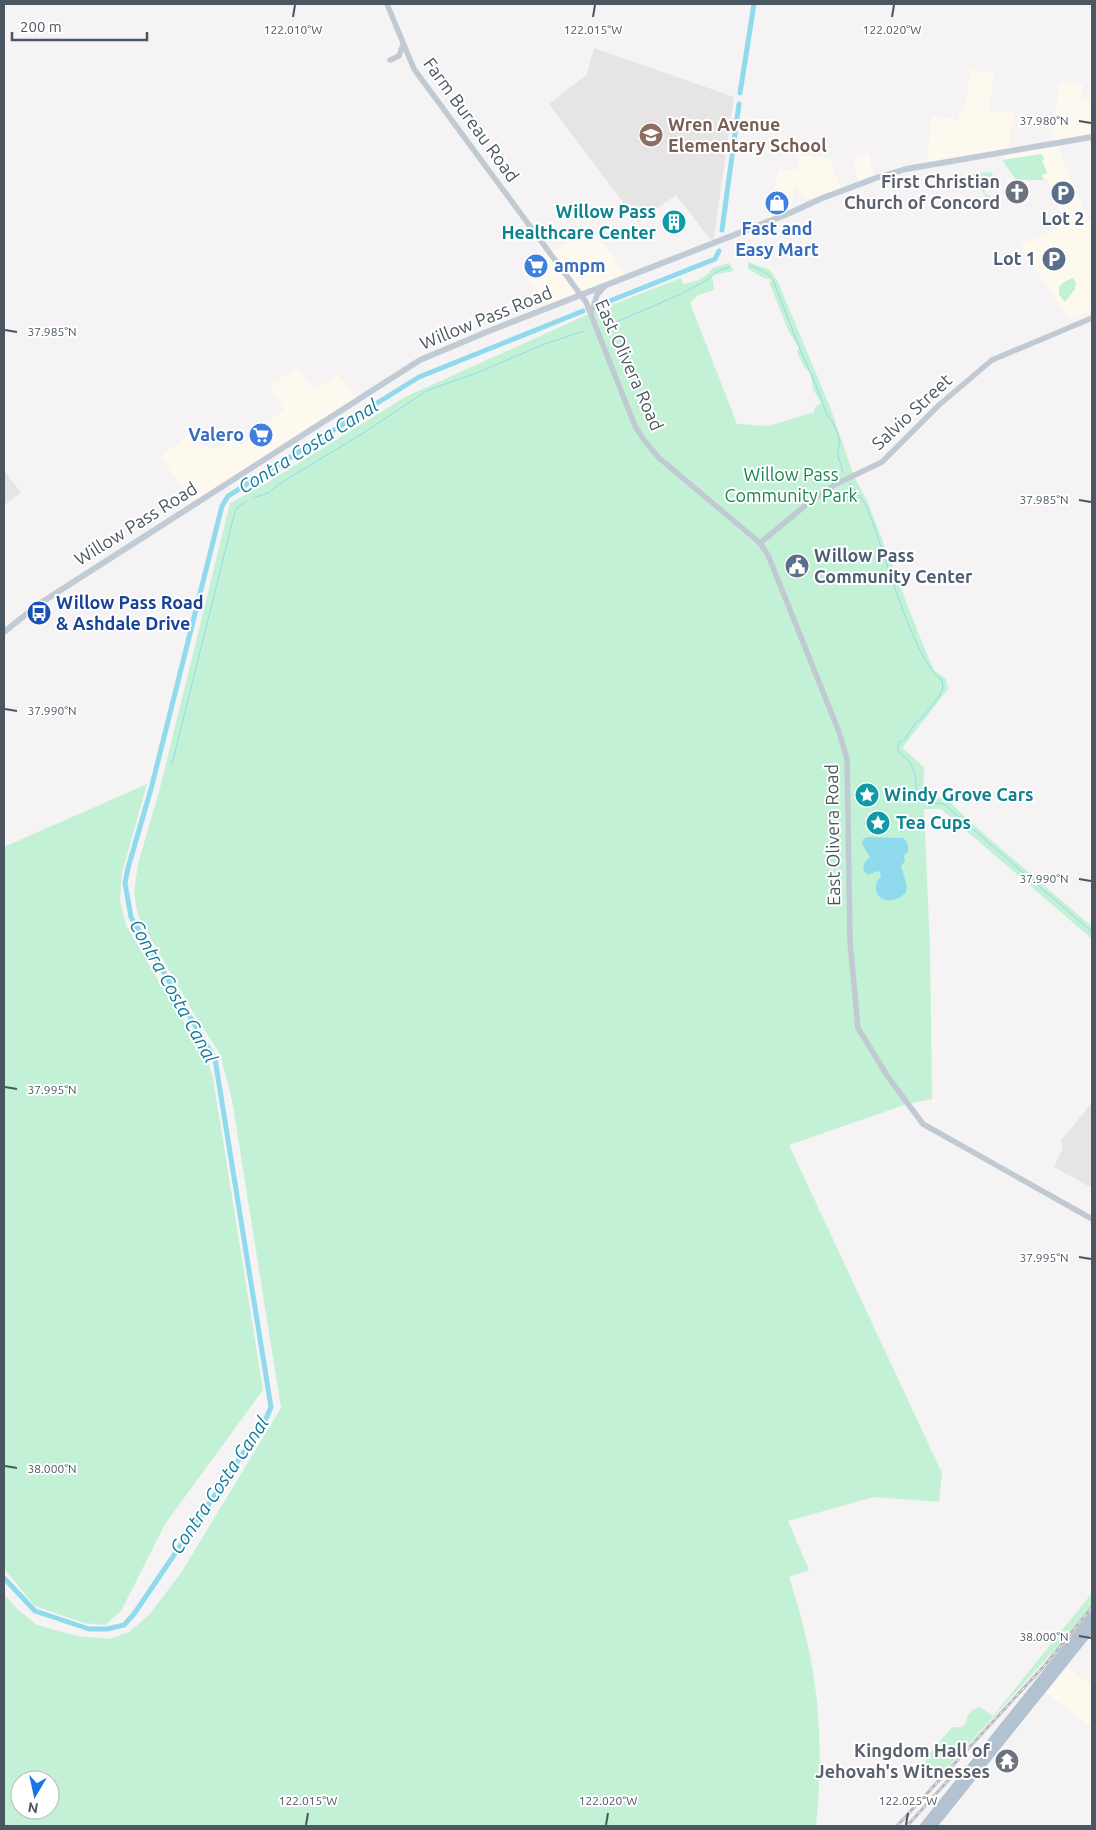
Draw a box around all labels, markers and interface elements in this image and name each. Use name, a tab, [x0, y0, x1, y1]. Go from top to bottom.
scale bar	[12, 10, 148, 42]
text: 200 m	[20, 18, 62, 35]
text: 122.010°W	[264, 23, 322, 36]
text: 122.015°W	[564, 23, 622, 36]
text: 122.020°W	[863, 23, 921, 36]
street label: Farm Bureau Road	[420, 54, 523, 185]
place label: Wren Avenue Elementary School	[668, 114, 827, 155]
text: 37.980°N	[1019, 114, 1069, 127]
school or university icon: Wren Avenue Elementary School	[638, 122, 664, 148]
place label: First Christian Church of Concord	[844, 171, 1000, 212]
church icon: First Christian Church of Concord	[1004, 179, 1030, 205]
parking icon: Lot 2	[1050, 180, 1076, 206]
shop icon: Fast and Easy Mart	[764, 190, 790, 216]
place label: Willow Pass Healthcare Center	[501, 201, 657, 242]
place label: Lot 2	[1042, 208, 1084, 228]
building icon: Willow Pass Healthcare Center	[661, 209, 687, 235]
place label: Fast and Easy Mart	[735, 218, 819, 259]
parking icon: Lot 1	[1041, 246, 1067, 272]
place label: Lot 1	[993, 248, 1036, 268]
supermarket icon: ampm	[523, 253, 549, 279]
place label: ampm	[554, 255, 606, 275]
street label: Willow Pass Road	[417, 281, 555, 353]
street label: East Olivera Road	[592, 296, 668, 433]
text: 37.985°N	[27, 325, 77, 338]
street label: Salvio Street	[867, 369, 955, 453]
water label: Contra Costa Canal	[234, 394, 383, 498]
supermarket icon: Valero	[248, 422, 274, 448]
place label: Valero	[188, 424, 244, 444]
park label: Willow Pass Community Park	[724, 464, 858, 505]
street label: Willow Pass Road	[71, 477, 200, 569]
text: 37.985°N	[1019, 493, 1069, 506]
place label: Willow Pass Community Center	[814, 545, 973, 586]
public building icon: Willow Pass Community Center	[784, 553, 810, 579]
place label: Willow Pass Road & Ashdale Drive	[56, 592, 204, 633]
bus stop icon: Willow Pass Road & Ashdale Drive	[26, 600, 52, 626]
text: 37.990°N	[27, 704, 77, 717]
street label: East Olivera Road	[821, 764, 843, 906]
place icon: Windy Grove Cars	[854, 782, 880, 808]
place label: Windy Grove Cars	[884, 784, 1034, 804]
place icon: Tea Cups	[865, 810, 891, 836]
place label: Tea Cups	[896, 812, 971, 832]
text: 37.990°N	[1019, 872, 1069, 885]
water label: Contra Costa Canal	[125, 915, 223, 1067]
text: 37.995°N	[27, 1083, 77, 1096]
text: 37.995°N	[1019, 1251, 1069, 1264]
water label: Contra Costa Canal	[165, 1412, 273, 1558]
text: 38.000°N	[27, 1462, 77, 1475]
text: 38.000°N	[1019, 1630, 1069, 1643]
place label: Kingdom Hall of Jehovah's Witnesses	[815, 1740, 991, 1781]
temple icon: Kingdom Hall of Jehovah's Witnesses	[994, 1748, 1020, 1774]
north arrow	[10, 1770, 60, 1820]
text: 122.015°W	[279, 1794, 337, 1807]
text: 122.020°W	[579, 1794, 637, 1807]
text: 122.025°W	[879, 1794, 937, 1807]
text: N	[27, 1799, 39, 1817]

